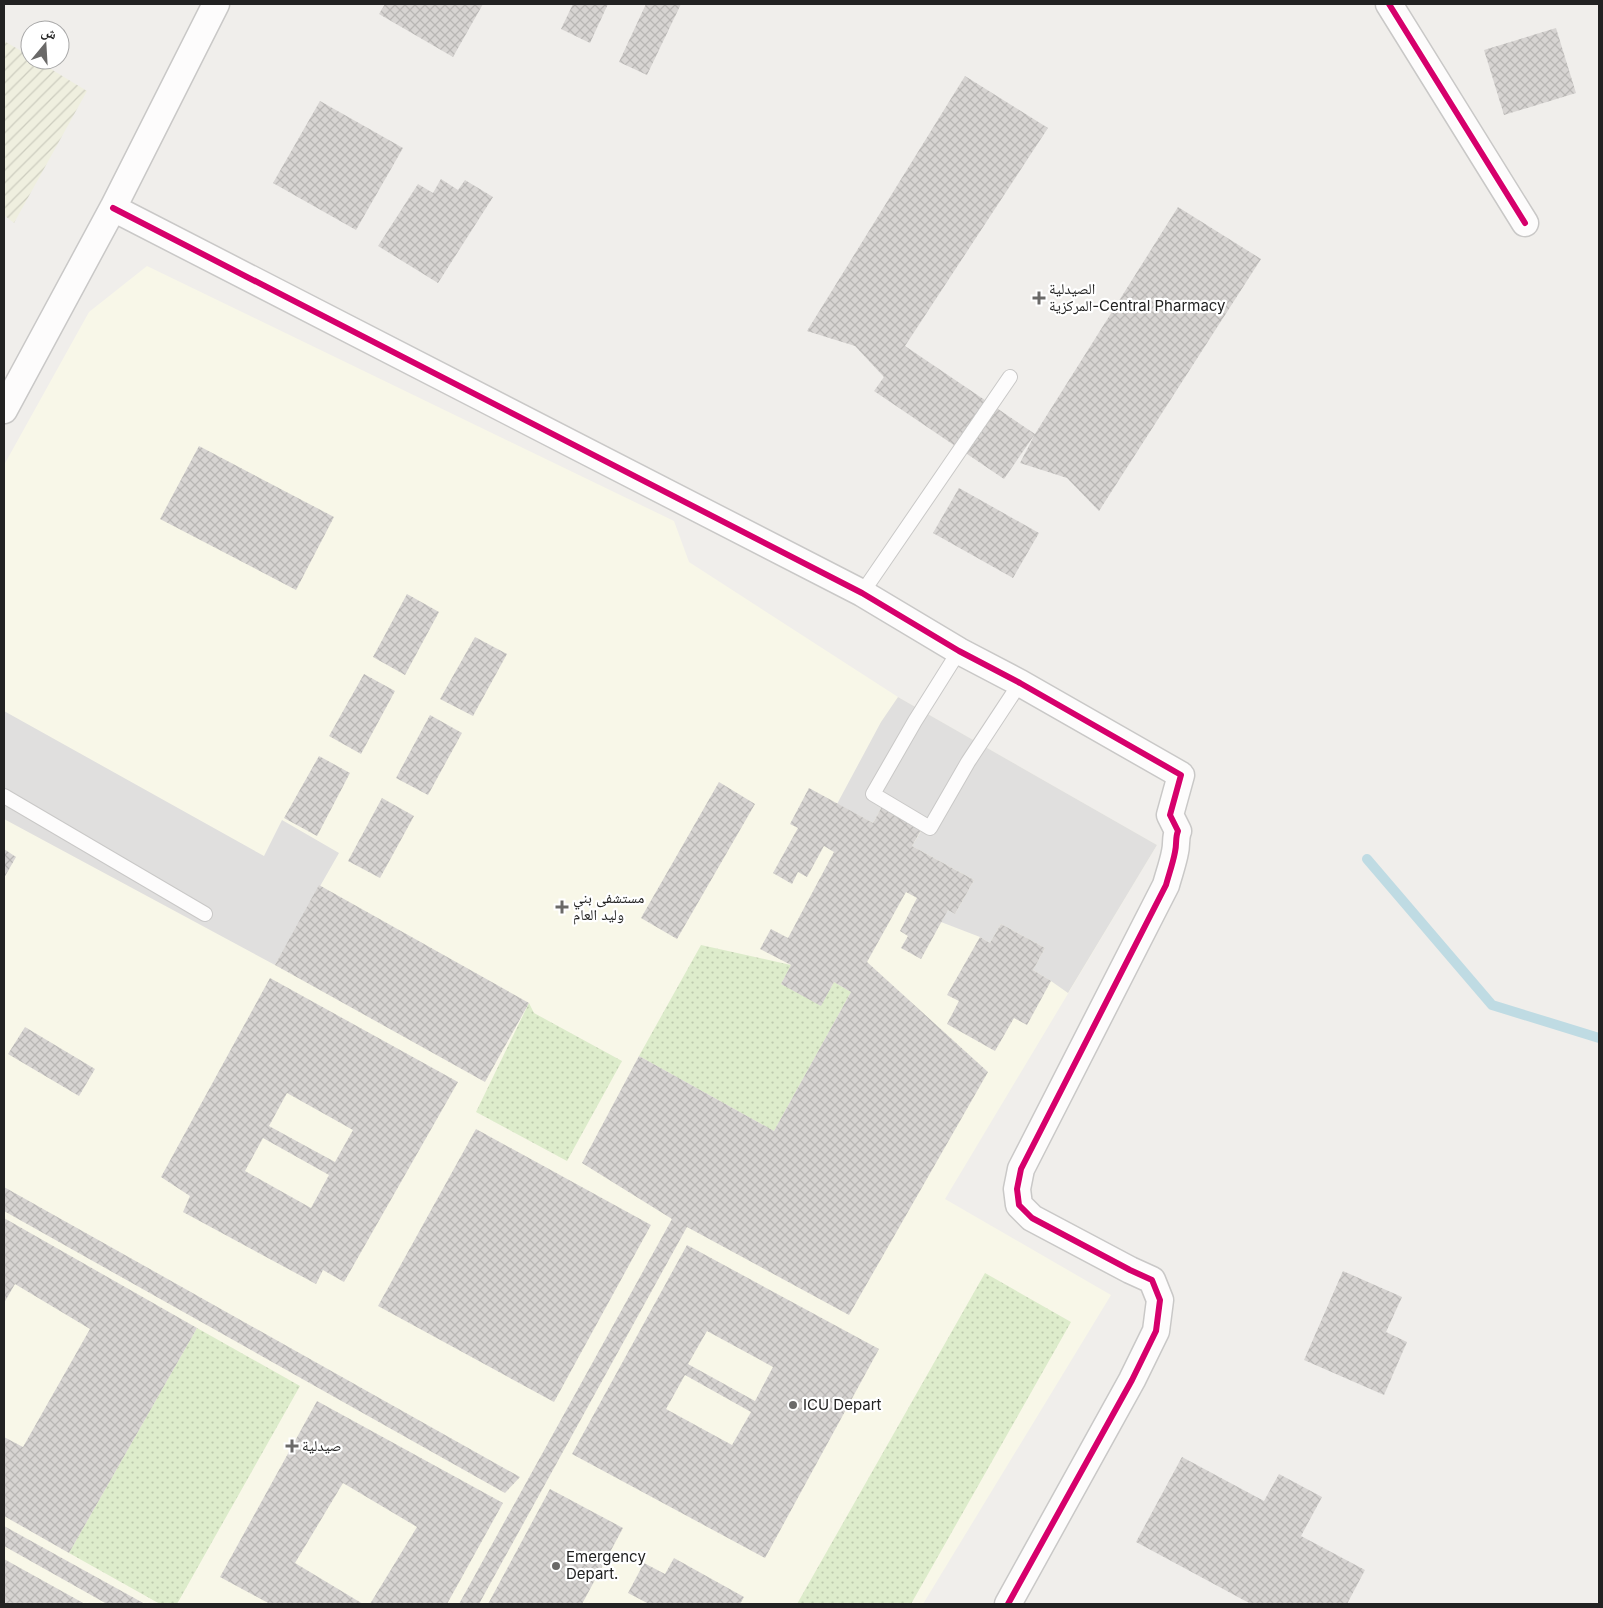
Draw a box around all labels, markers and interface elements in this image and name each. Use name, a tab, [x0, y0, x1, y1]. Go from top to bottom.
north arrow	[20, 20, 70, 70]
text: ش	[39, 22, 59, 44]
place label: الصيدلية المركزية-Central Pharmacy	[1049, 279, 1226, 315]
marker: الصيدلية المركزية-Central Pharmacy	[1033, 292, 1045, 304]
place label: مستشفى بني وليد العام	[573, 888, 644, 925]
marker: مستشفى بني وليد العام	[555, 900, 569, 914]
place label: ICU Depart	[803, 1395, 882, 1414]
marker: ICU Depart	[787, 1399, 799, 1411]
place label: صيدلية	[302, 1436, 342, 1455]
marker: صيدلية	[286, 1440, 298, 1452]
place label: Emergency Depart.	[566, 1547, 646, 1583]
marker: Emergency Depart.	[550, 1560, 562, 1572]

